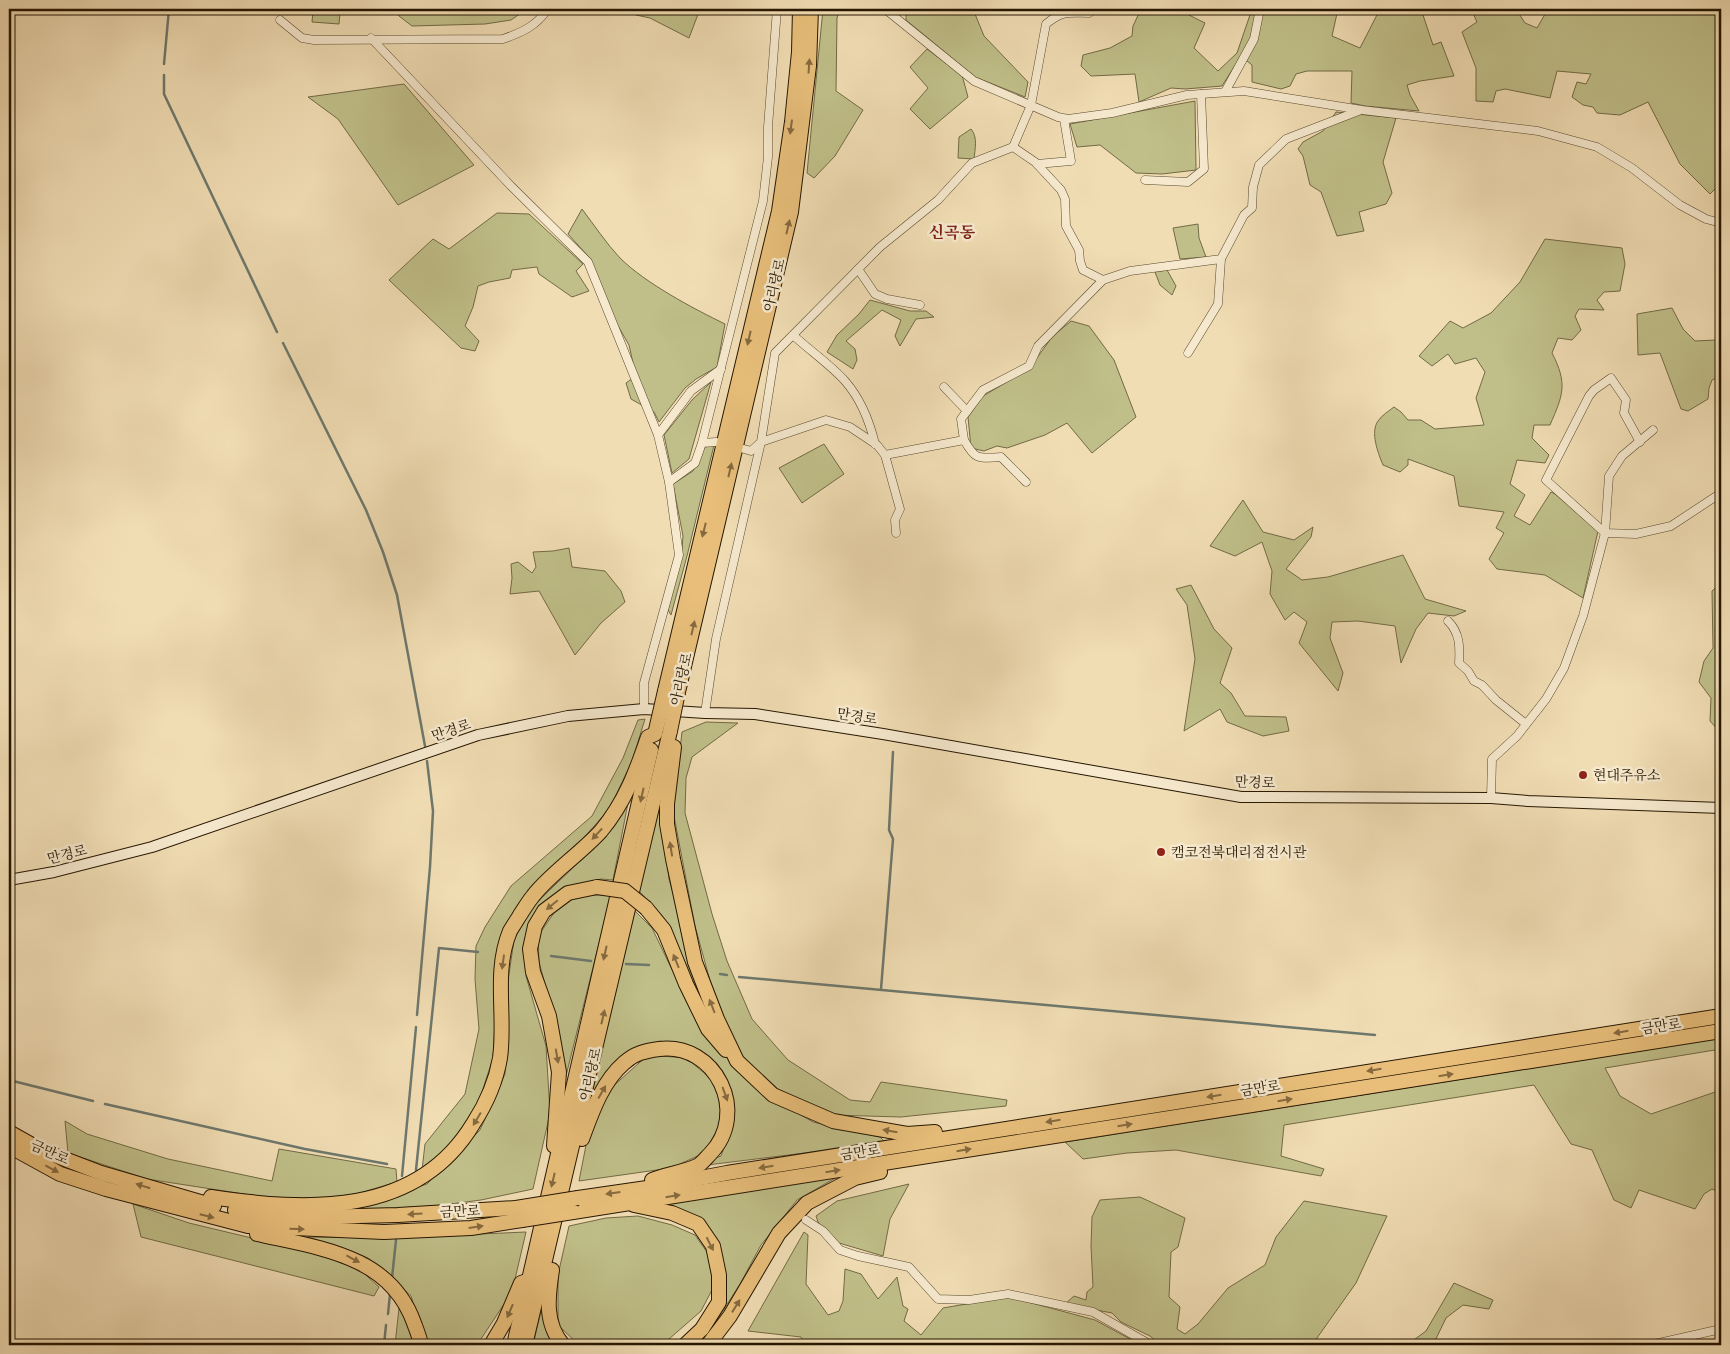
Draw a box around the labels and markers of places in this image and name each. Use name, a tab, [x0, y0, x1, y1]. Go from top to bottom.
place label: 현대주유소	[1593, 766, 1661, 784]
marker: 현대주유소	[1577, 769, 1589, 781]
place label: 캠코전북대리점전시관	[1171, 843, 1307, 861]
marker: 캠코전북대리점전시관	[1155, 846, 1167, 858]

